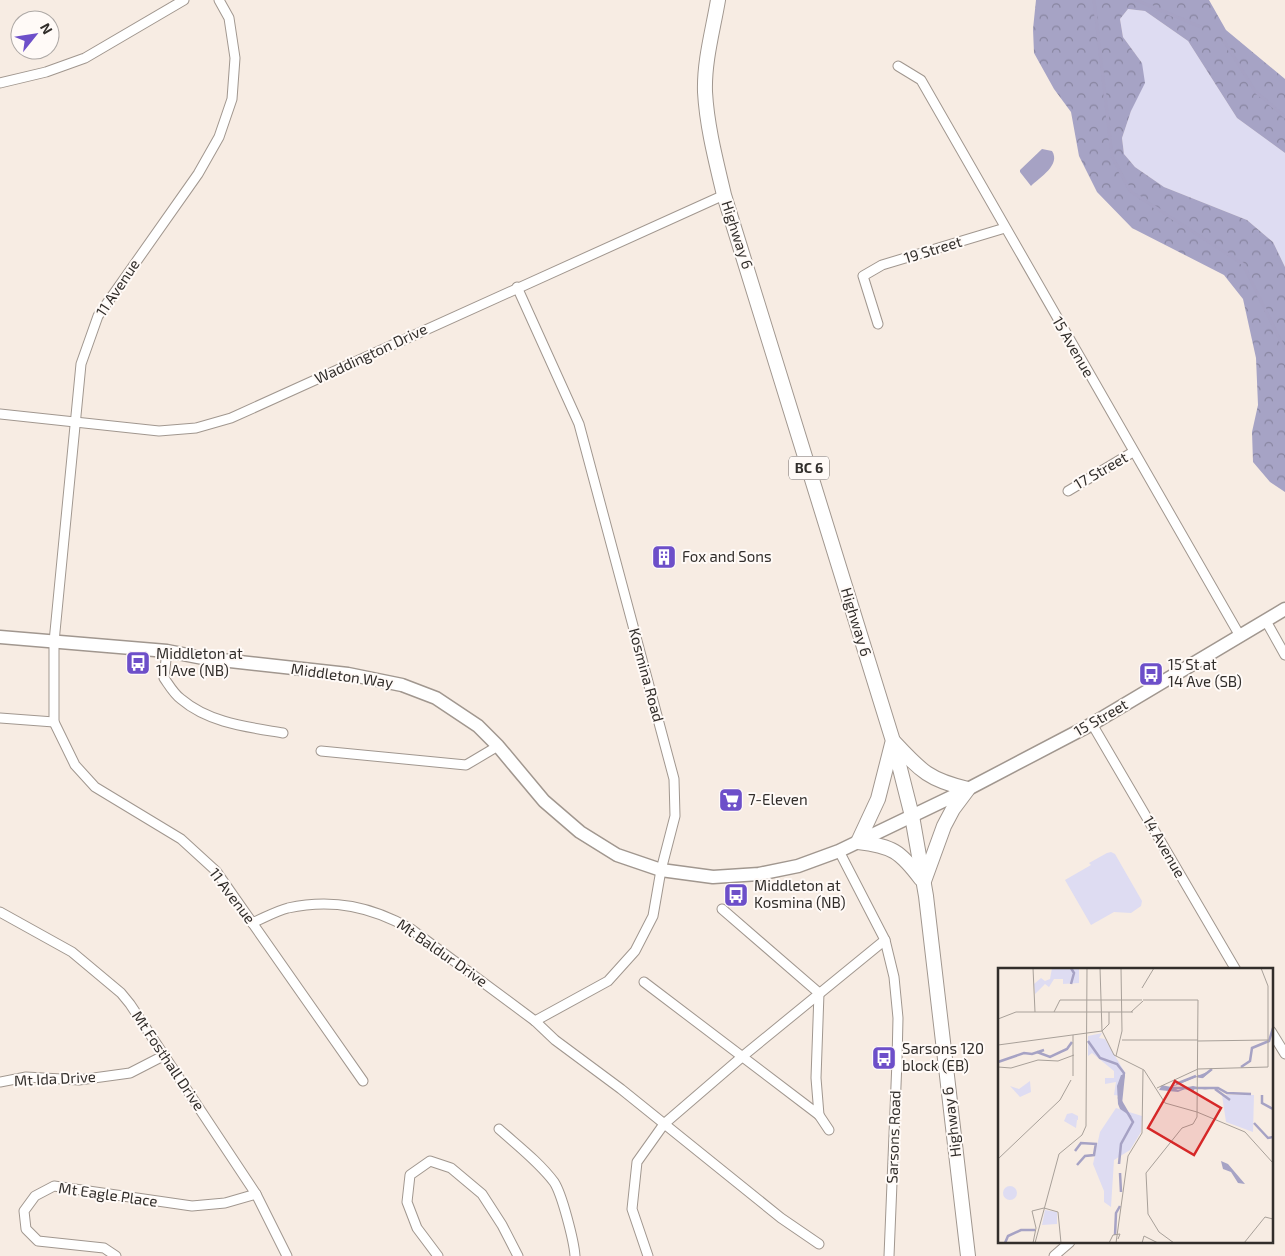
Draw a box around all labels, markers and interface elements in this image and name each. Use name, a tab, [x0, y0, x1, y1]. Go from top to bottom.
north arrow	[10, 10, 60, 60]
text: N	[37, 20, 57, 37]
street label: Highway 6	[718, 198, 757, 271]
street label: 19 Street	[902, 232, 964, 266]
street label: 11 Avenue	[91, 255, 143, 320]
street label: 15 Avenue	[1049, 313, 1098, 380]
street label: Waddington Drive	[311, 319, 430, 387]
street label: 17 Street	[1071, 448, 1131, 493]
road number: BC 6	[789, 456, 829, 479]
building icon: Fox and Sons	[651, 544, 677, 570]
place label: Fox and Sons	[682, 547, 772, 565]
street label: Highway 6	[838, 585, 876, 658]
street label: Kosmina Road	[626, 626, 668, 724]
place label: Middleton at 11 Ave (NB)	[156, 644, 243, 679]
bus stop icon: Middleton at 11 Ave (NB)	[125, 650, 151, 676]
place label: 15 St at 14 Ave (SB)	[1168, 655, 1242, 690]
street label: Middleton Way	[290, 659, 394, 691]
bus stop icon: 15 St at 14 Ave (SB)	[1138, 661, 1164, 687]
street label: 15 Street	[1070, 694, 1131, 740]
supermarket icon: 7-Eleven	[718, 787, 744, 813]
place label: 7-Eleven	[748, 790, 808, 808]
street label: 14 Avenue	[1140, 812, 1190, 881]
street label: 11 Avenue	[206, 864, 260, 927]
place label: Middleton at Kosmina (NB)	[754, 876, 846, 911]
bus stop icon: Middleton at Kosmina (NB)	[723, 882, 749, 908]
street label: Mt Baldur Drive	[394, 914, 491, 990]
inset map	[998, 968, 1272, 1244]
street label: Mt Fosthall Drive	[129, 1007, 209, 1114]
place label: Sarsons 120 block (EB)	[902, 1039, 984, 1074]
bus stop icon: Sarsons 120 block (EB)	[871, 1045, 897, 1071]
street label: Mt Ida Drive	[14, 1067, 96, 1089]
street label: Highway 6	[938, 1086, 964, 1158]
street label: Sarsons Road	[882, 1090, 904, 1184]
street label: Mt Eagle Place	[57, 1178, 159, 1210]

